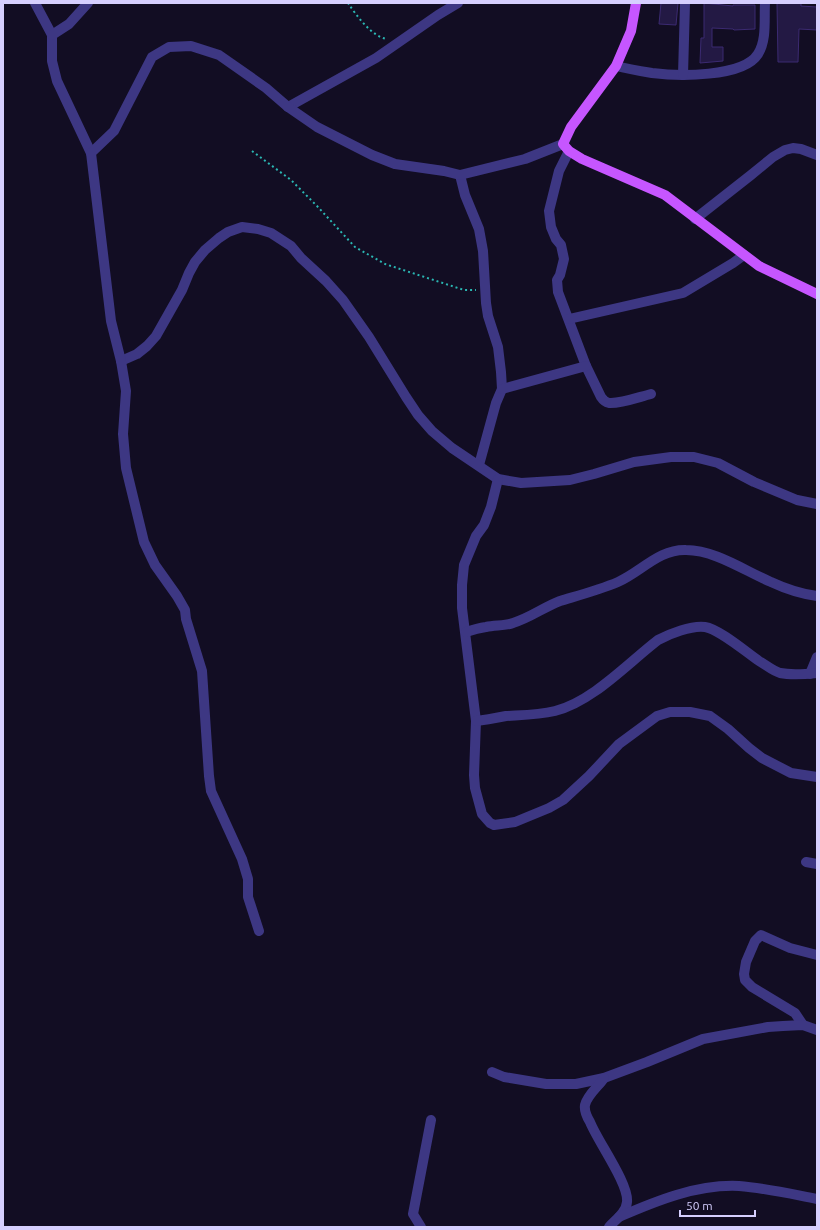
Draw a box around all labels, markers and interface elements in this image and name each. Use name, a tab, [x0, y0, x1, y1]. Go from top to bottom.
scale bar	[680, 1192, 755, 1218]
text: 50 m	[686, 1199, 713, 1212]

